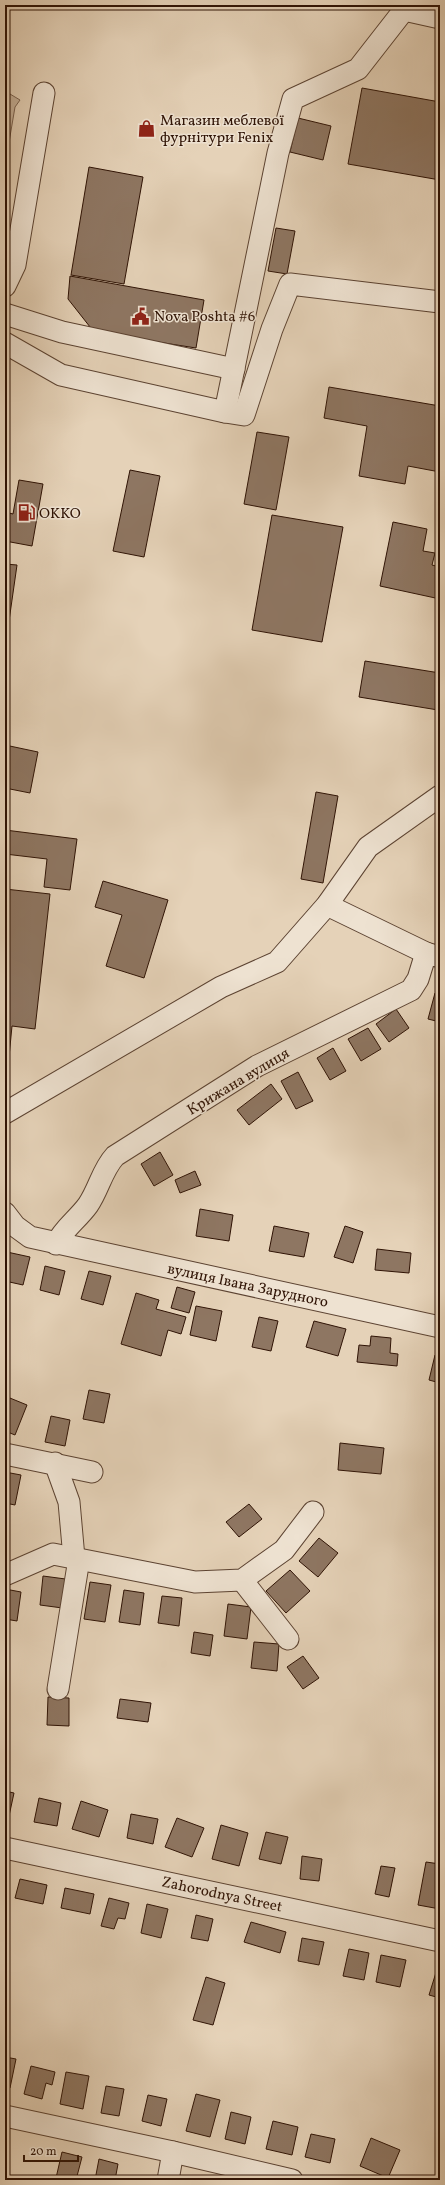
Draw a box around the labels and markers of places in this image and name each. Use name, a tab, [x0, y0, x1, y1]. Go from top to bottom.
place label: Магазин меблевої фурнітури Fenix	[160, 111, 284, 149]
shop icon: Магазин меблевої фурнітури Fenix	[137, 119, 157, 139]
public building icon: Nova Poshta #6	[131, 306, 151, 326]
place label: Nova Poshta #6	[154, 307, 255, 328]
fuel station icon: OKKO	[16, 503, 36, 523]
place label: OKKO	[39, 504, 81, 525]

